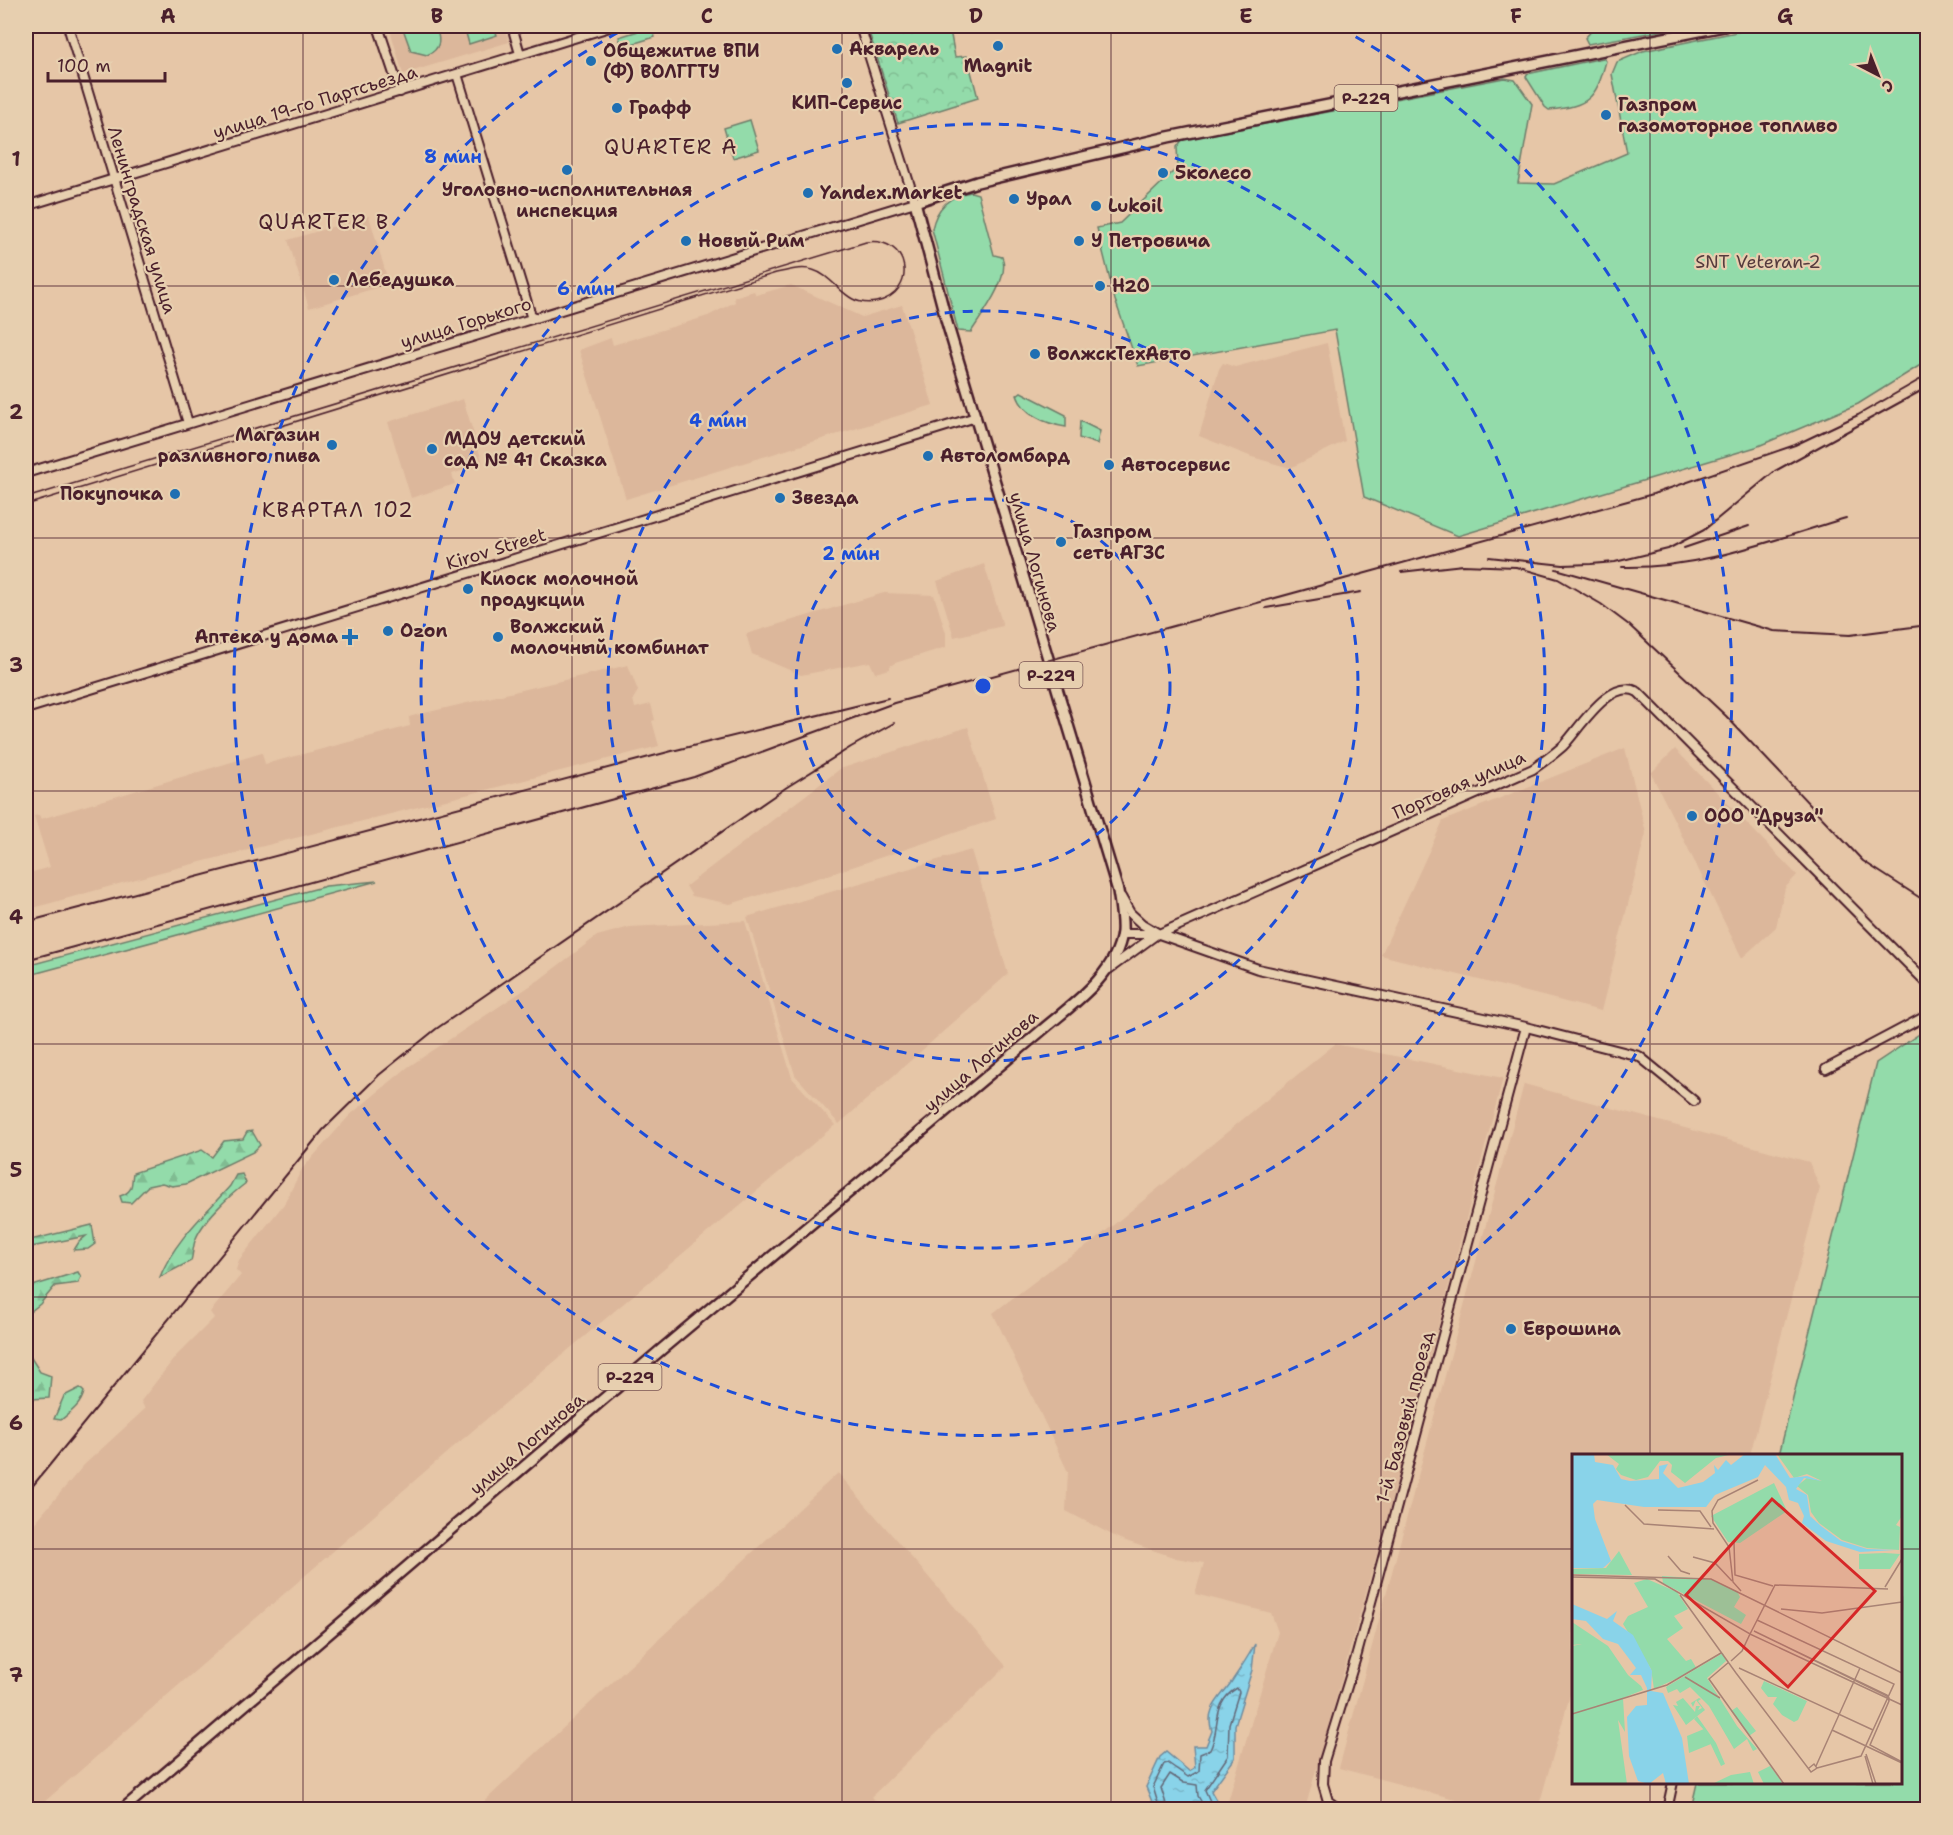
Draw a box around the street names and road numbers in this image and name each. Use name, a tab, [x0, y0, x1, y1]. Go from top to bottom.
street label: улица 19-го Партсъезда	[210, 59, 420, 145]
road number: Р-229	[1334, 85, 1398, 111]
street label: Ленинградская улица	[102, 123, 182, 317]
street label: улица Горького	[398, 292, 534, 354]
street label: улица Логинова	[1004, 489, 1066, 635]
street label: Kirov Street	[443, 522, 549, 576]
road number: Р-229	[1020, 662, 1082, 688]
street label: Портовая улица	[1389, 745, 1529, 825]
street label: улица Логинова	[919, 1005, 1043, 1117]
street label: 1-й Базовый проезд	[1370, 1328, 1440, 1506]
road number: Р-229	[598, 1364, 662, 1390]
street label: улица Логинова	[465, 1388, 589, 1500]

